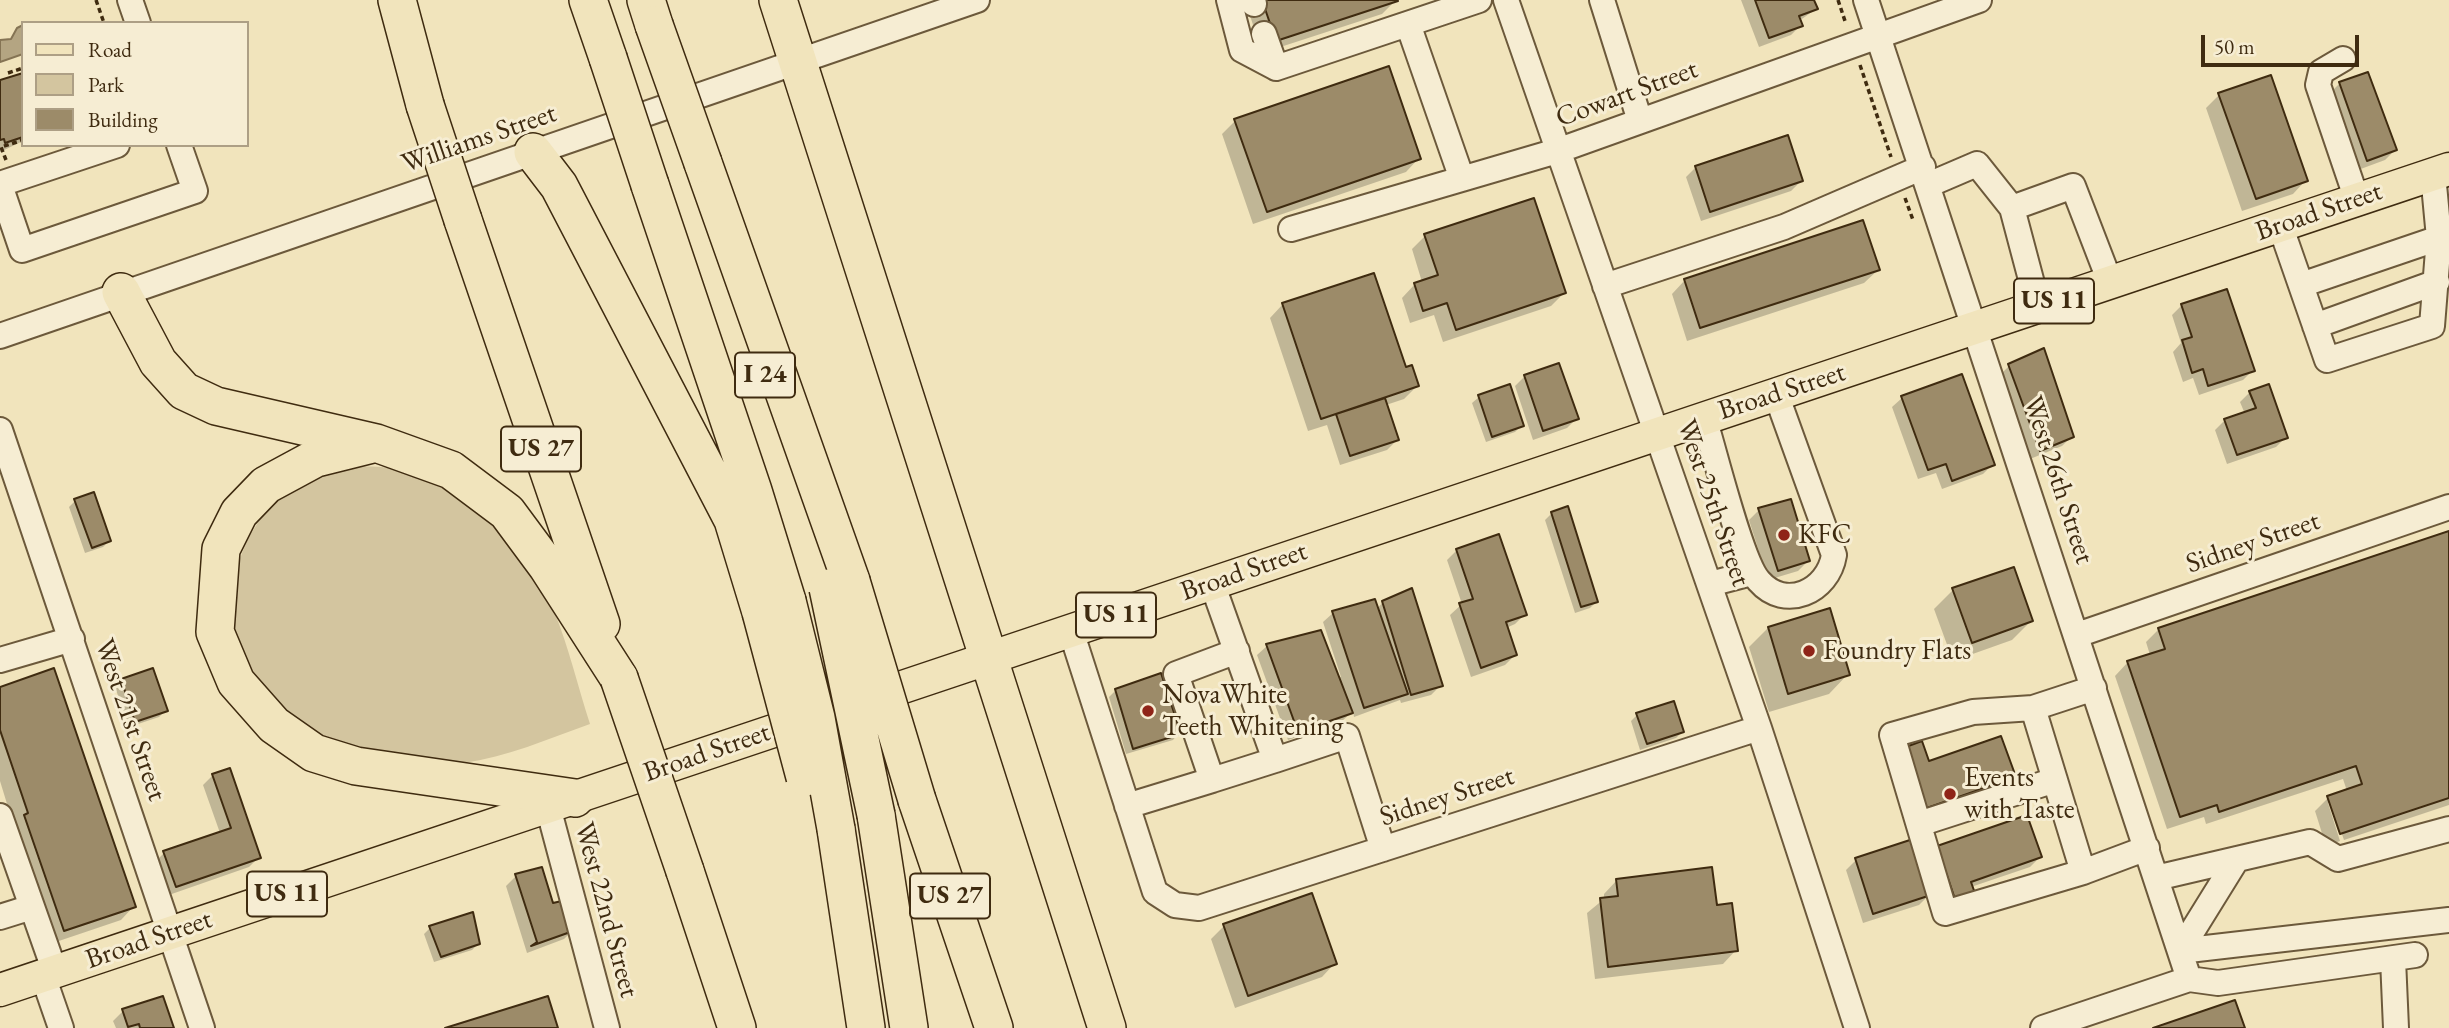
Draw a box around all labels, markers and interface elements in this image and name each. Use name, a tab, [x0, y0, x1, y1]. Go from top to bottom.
legend	[21, 21, 248, 147]
scale bar	[2204, 21, 2362, 65]
text: 50 m	[2214, 33, 2255, 60]
text: Road	[88, 36, 132, 63]
street label: Cowart Street	[1551, 53, 1703, 135]
text: Park	[88, 71, 124, 98]
street label: Williams Street	[397, 97, 561, 181]
text: Building	[88, 106, 158, 133]
street label: Broad Street	[2251, 175, 2387, 249]
road number: US 11	[2014, 278, 2094, 324]
road number: I 24	[735, 352, 795, 398]
street label: Broad Street	[1714, 356, 1850, 428]
street label: West 26th Street	[2015, 392, 2101, 568]
street label: West 25th Street	[1669, 415, 1757, 591]
road number: US 27	[501, 426, 581, 471]
street label: Sidney Street	[2182, 504, 2324, 582]
place label: KFC	[1798, 518, 1851, 552]
marker: KFC	[1776, 527, 1792, 543]
street label: Broad Street	[1176, 535, 1312, 609]
road number: US 11	[1076, 593, 1156, 638]
place label: Foundry Flats	[1823, 634, 1971, 668]
street label: West 21st Street	[87, 635, 173, 805]
marker: Foundry Flats	[1801, 643, 1817, 659]
place label: NovaWhite Teeth Whitening	[1162, 678, 1343, 744]
marker: NovaWhite Teeth Whitening	[1140, 703, 1156, 719]
street label: Broad Street	[639, 716, 775, 790]
street label: Sidney Street	[1376, 760, 1518, 834]
place label: Events with Taste	[1964, 761, 2075, 827]
marker: Events with Taste	[1942, 786, 1958, 802]
street label: West 22nd Street	[566, 819, 646, 1001]
road number: US 11	[247, 872, 327, 916]
road number: US 27	[910, 874, 990, 918]
street label: Broad Street	[81, 903, 217, 977]

